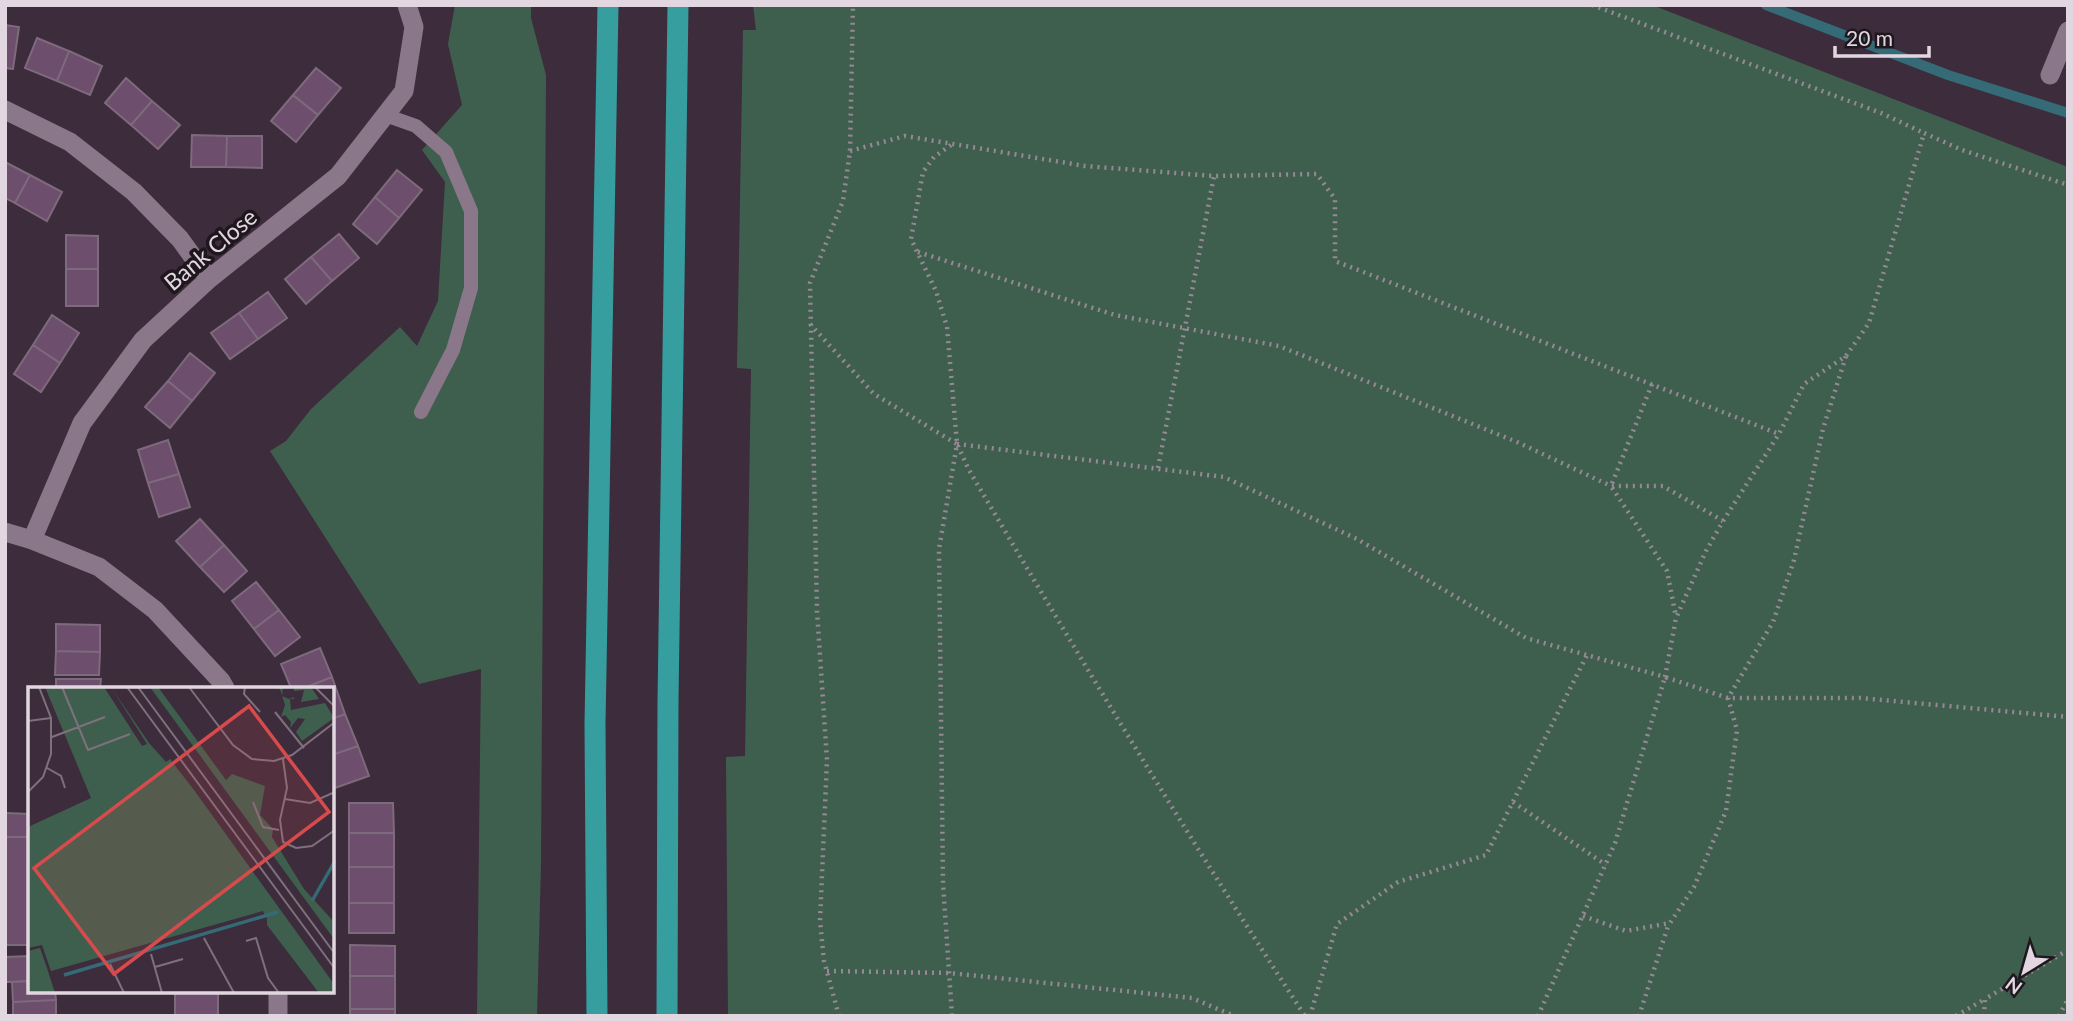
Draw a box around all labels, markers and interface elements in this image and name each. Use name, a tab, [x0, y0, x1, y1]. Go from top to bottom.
scale bar	[1835, 14, 1930, 58]
text: 20 m	[1846, 25, 1893, 50]
street label: Bank Close	[158, 202, 262, 296]
inset map	[28, 687, 334, 993]
north arrow	[1989, 937, 2059, 1007]
text: N	[2001, 972, 2026, 1000]

